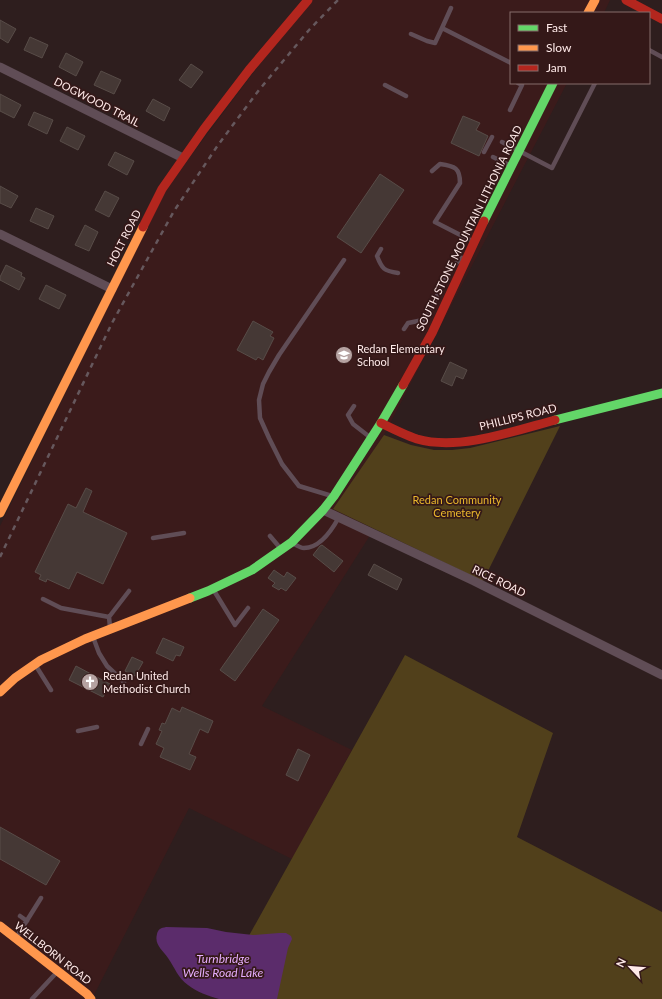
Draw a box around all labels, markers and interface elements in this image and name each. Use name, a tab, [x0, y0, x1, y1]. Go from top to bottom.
legend	[510, 12, 650, 84]
text: Fast	[546, 20, 568, 35]
text: Slow	[546, 40, 572, 55]
text: Jam	[546, 60, 567, 75]
street label: DOGWOOD TRAIL	[52, 74, 143, 129]
street label: SOUTH STONE MOUNTAIN LITHONIA ROAD	[413, 123, 524, 333]
street label: HOLT ROAD	[104, 207, 143, 268]
place label: Redan Elementary School	[357, 342, 445, 368]
school or university icon: Redan Elementary School	[334, 345, 354, 365]
street label: PHILLIPS ROAD	[478, 401, 558, 432]
park label: Redan Community Cemetery	[412, 493, 502, 519]
street label: RICE ROAD	[470, 562, 528, 599]
place label: Redan United Methodist Church	[103, 669, 190, 695]
church icon: Redan United Methodist Church	[80, 672, 100, 692]
street label: WELLBORN ROAD	[12, 918, 94, 987]
north arrow	[610, 947, 650, 987]
water label: Turnbridge Wells Road Lake	[183, 951, 263, 980]
text: N	[613, 956, 628, 969]

